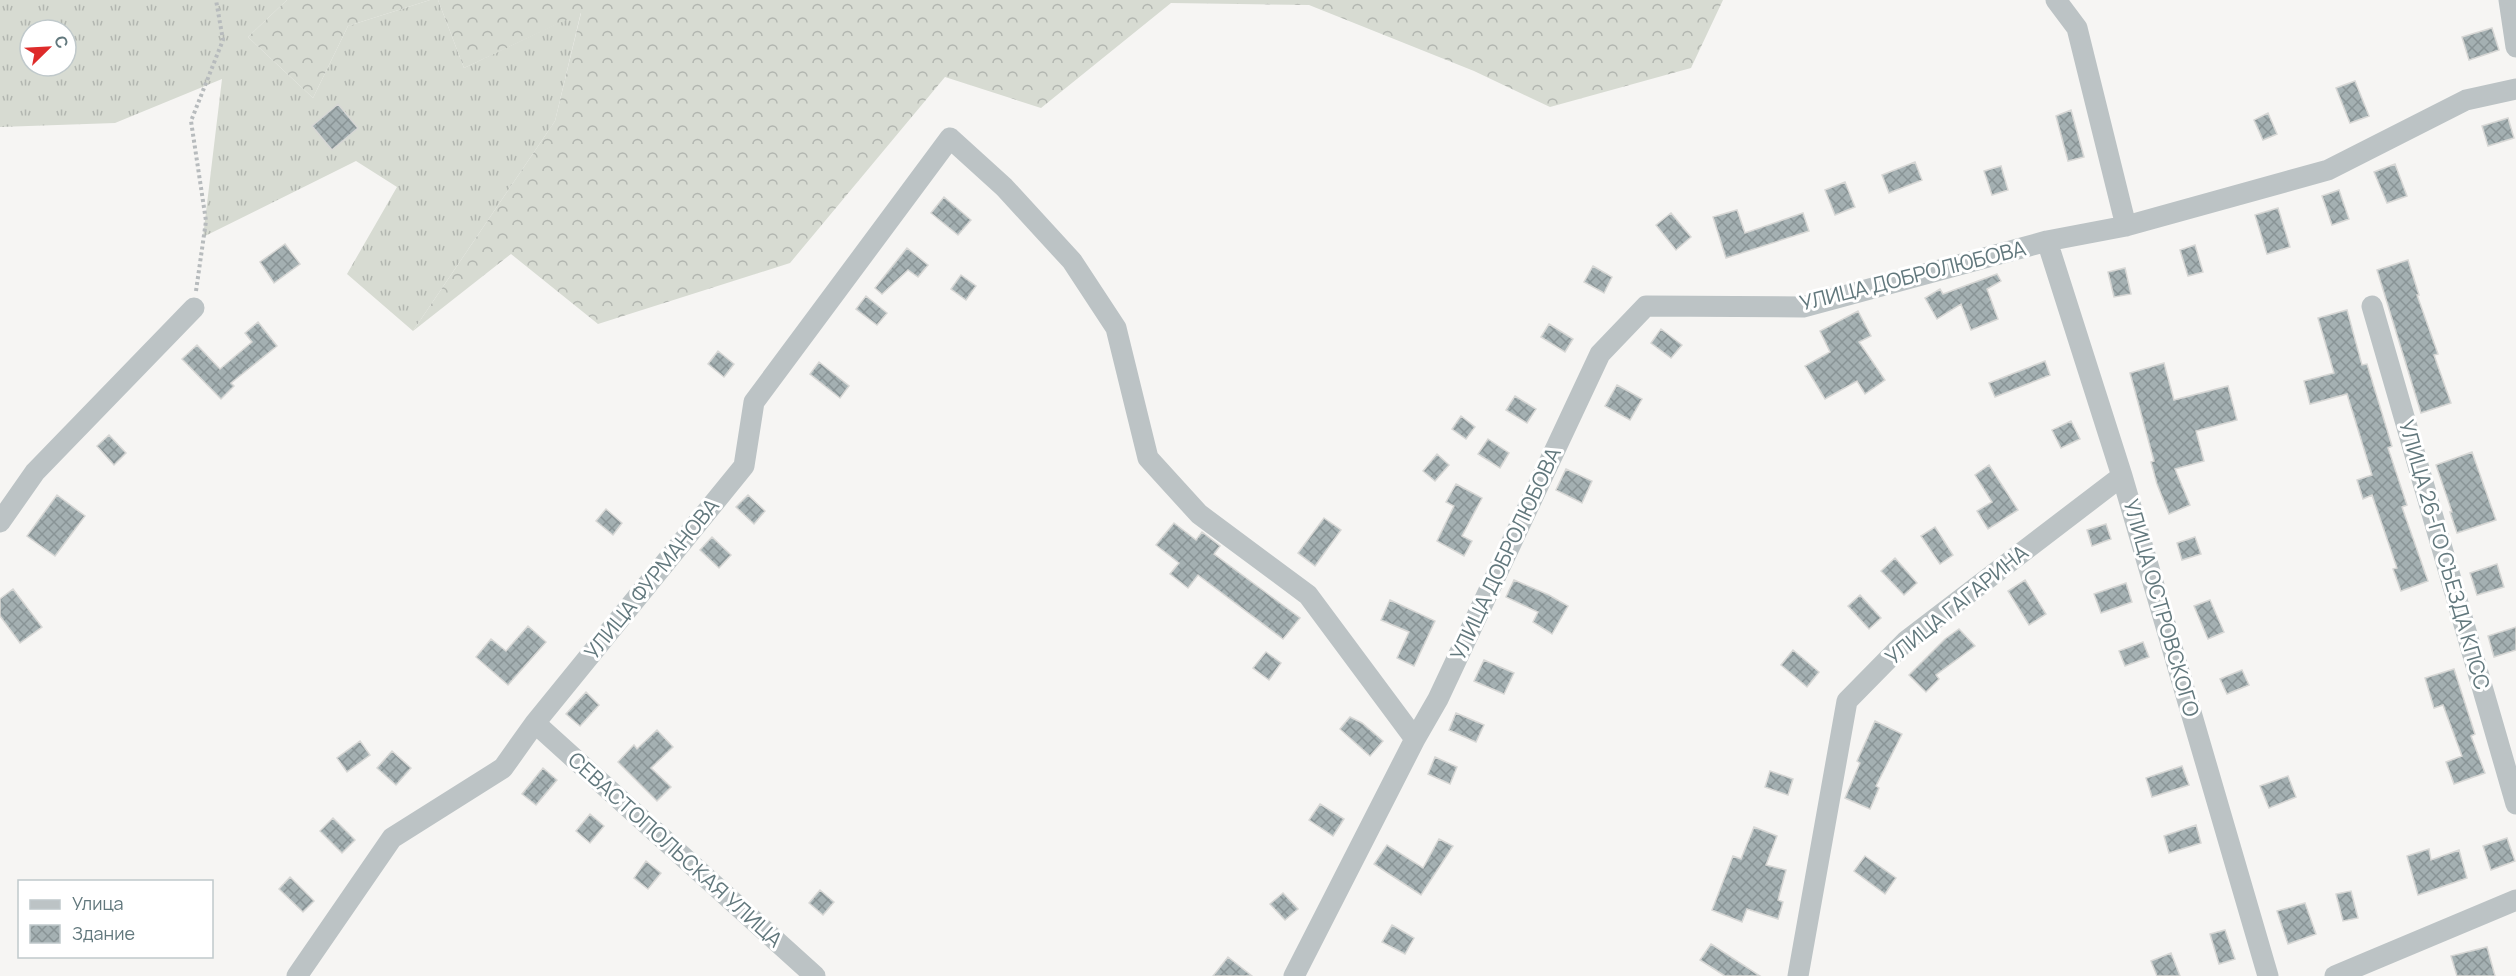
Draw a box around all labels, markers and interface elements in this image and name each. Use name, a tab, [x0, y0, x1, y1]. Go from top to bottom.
north arrow	[18, 18, 78, 78]
text: С	[49, 32, 74, 52]
street label: УЛИЦА ДОБРОЛЮБОВА	[1797, 233, 2029, 317]
street label: УЛИЦА 26-ГО СЪЕЗДА КПСС	[2393, 417, 2497, 693]
street label: УЛИЦА ДОБРОЛЮБОВА	[1443, 443, 1567, 665]
street label: УЛИЦА ФУРМАНОВА	[578, 492, 725, 665]
street label: УЛИЦА ОСТРОВСКОГО	[2117, 496, 2206, 720]
street label: УЛИЦА ГАГАРИНА	[1879, 538, 2034, 670]
street label: СЕВАСТОПОЛЬСКАЯ УЛИЦА	[562, 745, 789, 953]
legend	[18, 880, 213, 958]
text: Улица	[72, 891, 124, 915]
text: Здание	[72, 921, 135, 945]

